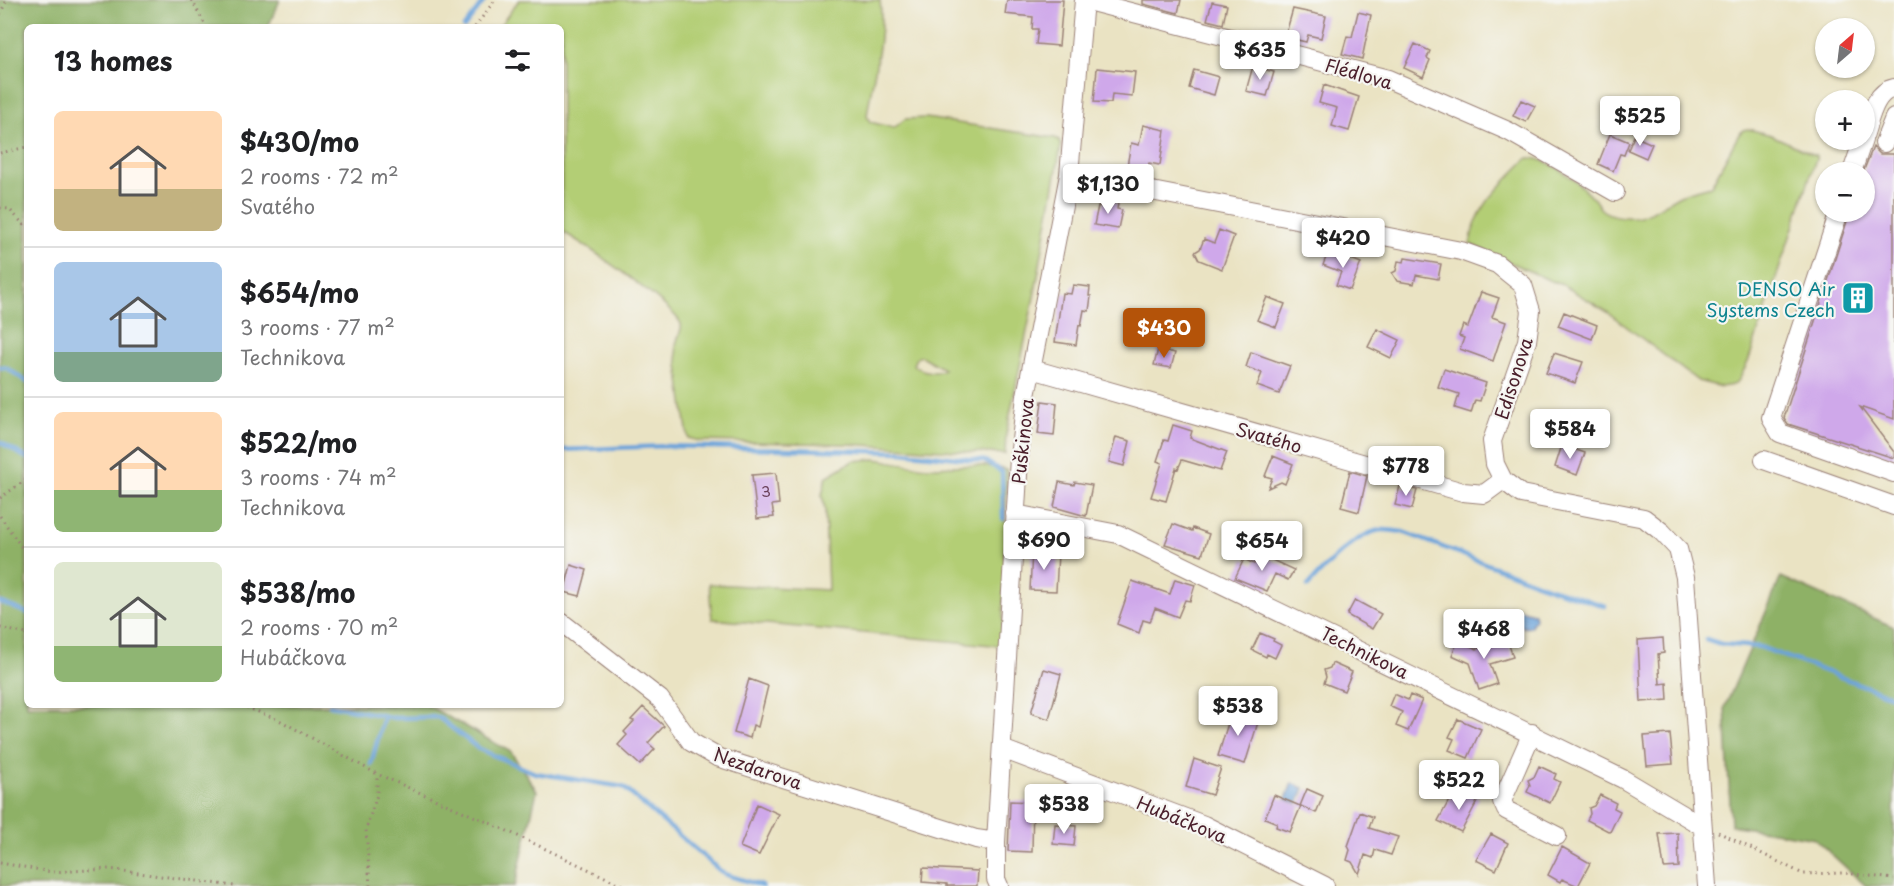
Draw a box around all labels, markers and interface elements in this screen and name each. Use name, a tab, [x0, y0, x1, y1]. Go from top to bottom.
north arrow	[1815, 18, 1875, 78]
map controls	[1815, 18, 1875, 222]
pin: $635	[1224, 30, 1296, 81]
text: $635	[1234, 34, 1286, 64]
text: 13 homes	[54, 41, 172, 80]
icon: filters	[501, 44, 534, 77]
street label: Flédlova	[1322, 50, 1396, 96]
button: +	[1815, 90, 1875, 150]
pin: $525	[1604, 96, 1676, 147]
text: $525	[1614, 100, 1666, 130]
text: $430/mo	[240, 122, 359, 161]
icon: home	[102, 135, 174, 207]
text: 2 rooms · 72 m²	[240, 161, 399, 191]
button: −	[1815, 162, 1875, 222]
pin: $1,130	[1059, 164, 1157, 215]
text: $1,130	[1077, 168, 1139, 198]
text: Svatého	[240, 191, 315, 221]
pin: $420	[1307, 218, 1379, 269]
text: $420	[1316, 222, 1370, 252]
text: $654/mo	[240, 273, 359, 312]
place label: DENSO Air Systems Czech	[1706, 275, 1836, 323]
building icon: DENSO Air Systems Czech	[1840, 280, 1876, 316]
icon: home	[102, 286, 174, 358]
pin: $430	[1128, 308, 1200, 359]
text: 3 rooms · 77 m²	[240, 312, 395, 342]
text: $430	[1137, 312, 1191, 342]
street label: Edisonova	[1487, 333, 1539, 423]
text: Technikova	[240, 342, 345, 372]
street label: Puškinova	[1004, 397, 1040, 485]
pin: $584	[1534, 409, 1606, 460]
text: $584	[1544, 413, 1596, 443]
street label: Svatého	[1233, 415, 1305, 459]
text: $522/mo	[240, 423, 357, 462]
icon: home	[102, 436, 174, 508]
pin: $778	[1370, 446, 1442, 497]
text: $778	[1382, 450, 1430, 480]
text: 3 rooms · 74 m²	[240, 462, 397, 492]
house number: 3	[761, 479, 771, 502]
text: Technikova	[240, 492, 345, 522]
pin: $690	[1008, 520, 1080, 571]
pin: $654	[1226, 521, 1298, 572]
text: $690	[1017, 524, 1071, 554]
text: $654	[1235, 525, 1289, 555]
text: $538/mo	[240, 573, 355, 612]
icon: home	[102, 586, 174, 658]
pin: $468	[1448, 609, 1520, 660]
text: 2 rooms · 70 m²	[240, 612, 398, 642]
text: $468	[1457, 613, 1511, 643]
street label: Technikova	[1316, 619, 1414, 685]
text: Hubáčkova	[240, 642, 346, 672]
pin: $538	[1202, 686, 1274, 737]
text: $538	[1213, 690, 1263, 720]
street label: Nezdarova	[710, 740, 806, 796]
pin: $522	[1423, 760, 1495, 811]
text: $522	[1433, 764, 1485, 794]
pin: $538	[1028, 784, 1100, 835]
text: $538	[1039, 788, 1089, 818]
street label: Hubáčkova	[1133, 789, 1231, 849]

